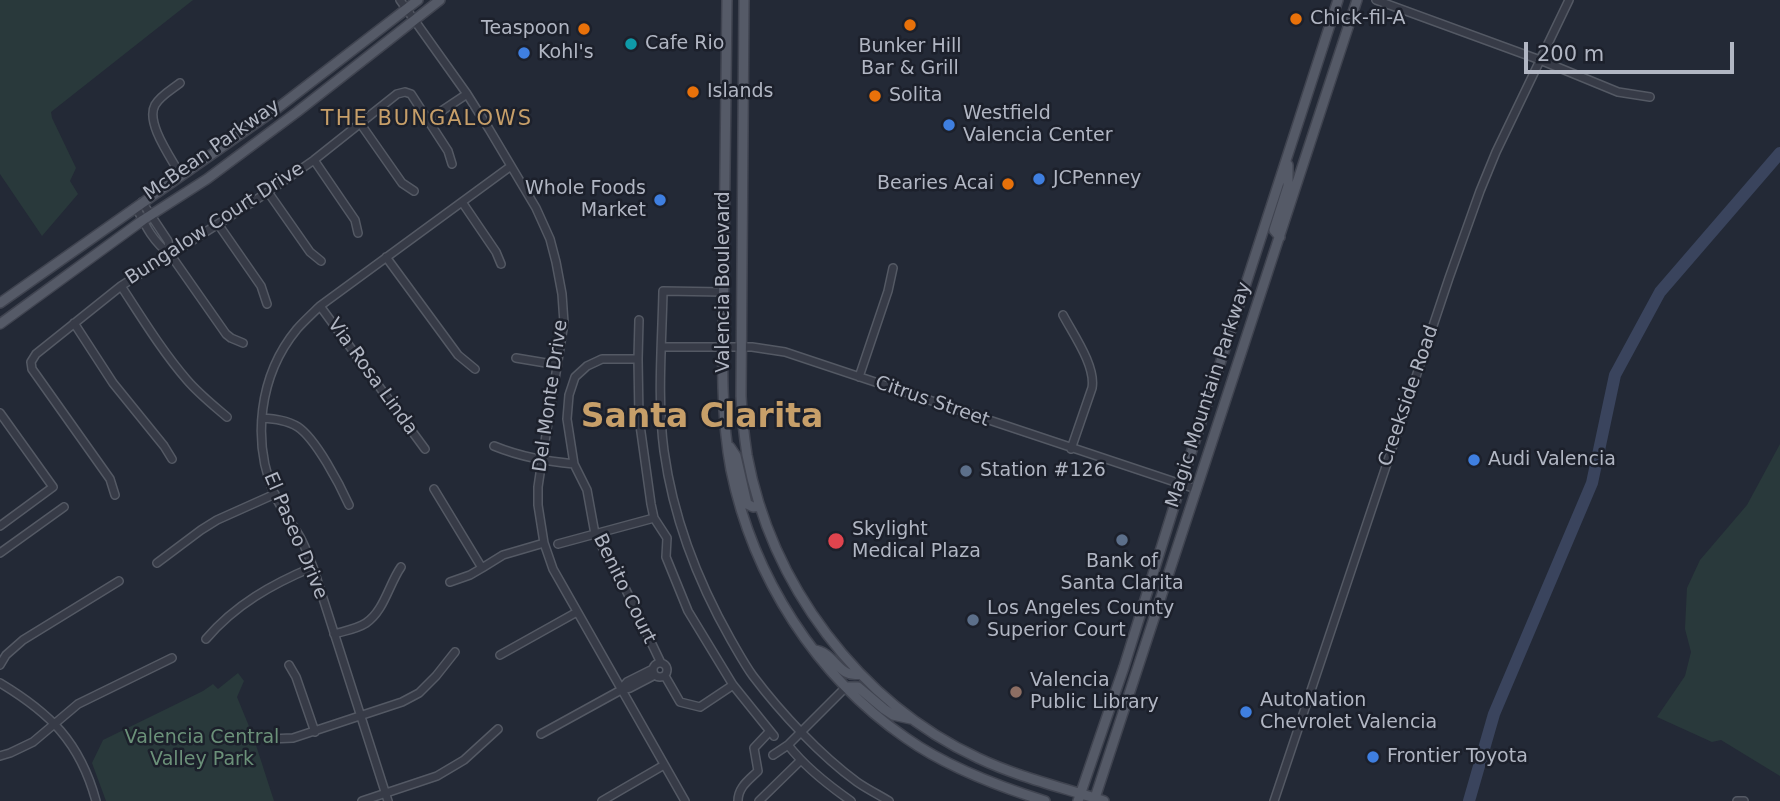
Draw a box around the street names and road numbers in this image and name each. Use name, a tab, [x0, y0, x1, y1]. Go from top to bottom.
street label: McBean Parkway	[140, 95, 284, 205]
street label: Bungalow Court Drive	[121, 158, 309, 290]
street label: Valencia Boulevard	[713, 191, 735, 373]
street label: Magic Mountain Parkway	[1162, 279, 1256, 511]
street label: Via Rosa Linda	[322, 314, 422, 440]
street label: Del Monte Drive	[529, 318, 573, 474]
street label: Creekside Road	[1374, 322, 1444, 470]
street label: Citrus Street	[872, 372, 992, 432]
street label: El Paseo Drive	[258, 469, 332, 603]
street label: Benito Court	[588, 530, 660, 648]

